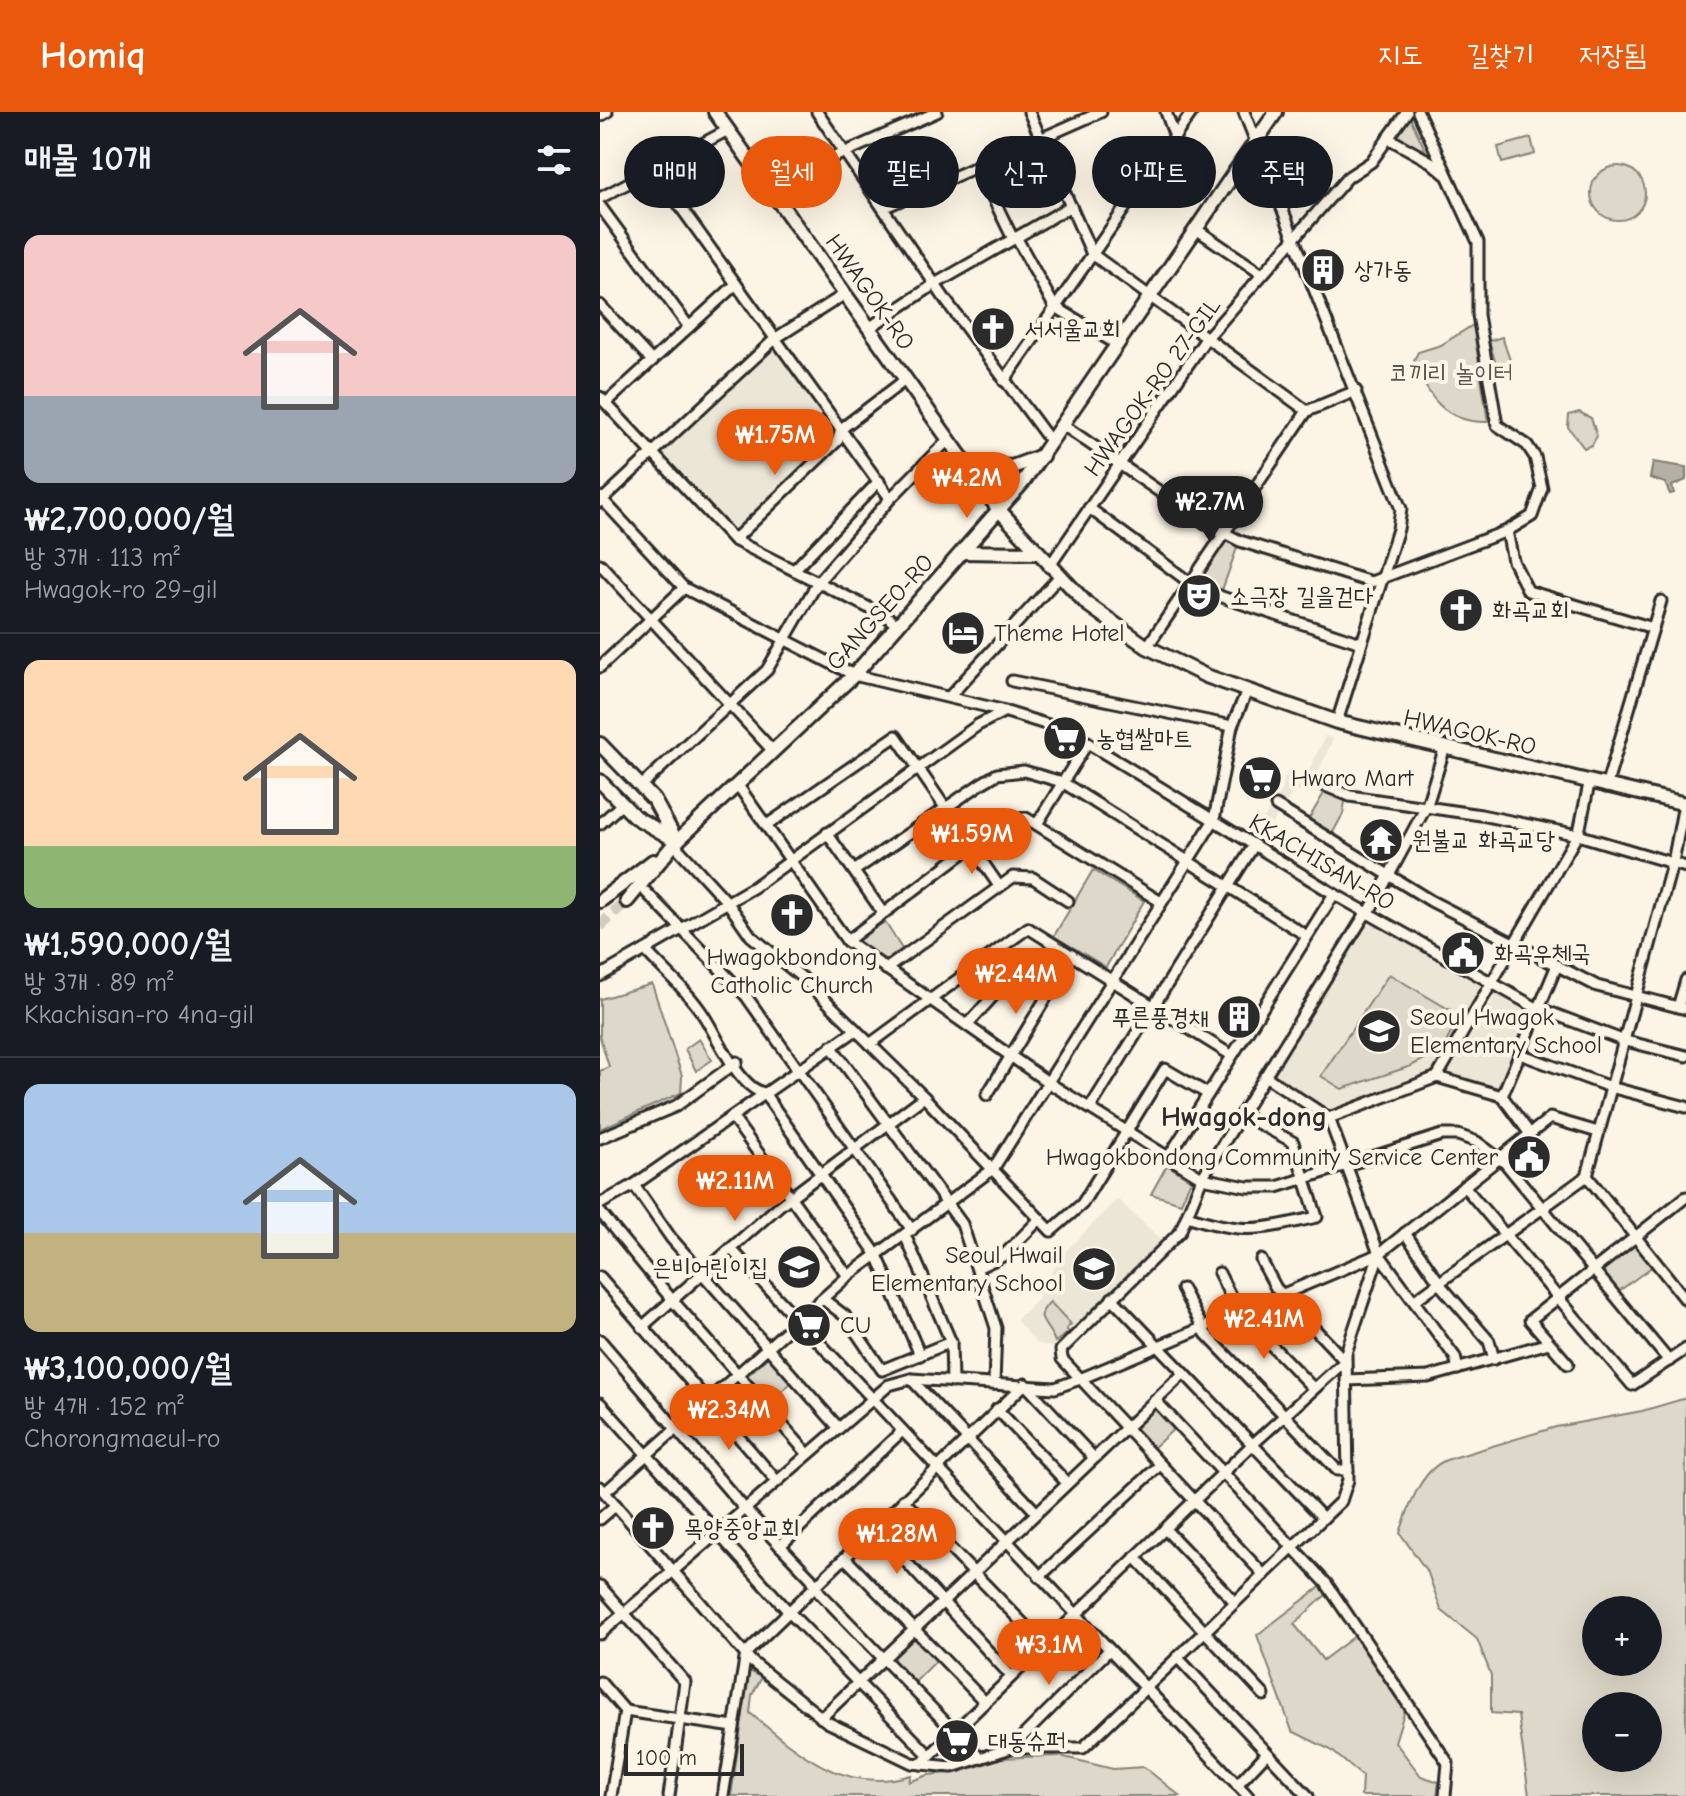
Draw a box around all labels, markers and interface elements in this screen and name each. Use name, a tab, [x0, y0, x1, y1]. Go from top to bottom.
text: Homiq	[40, 34, 146, 78]
text: 지도	[1378, 39, 1423, 71]
text: 길찾기	[1467, 39, 1534, 71]
text: 저장됨	[1578, 39, 1646, 71]
chip: 매매	[624, 136, 725, 208]
chip: 월세	[741, 136, 842, 208]
chip: 필터	[858, 136, 959, 208]
chip: 신규	[975, 136, 1076, 208]
chip: 아파트	[1092, 136, 1216, 208]
chip: 주택	[1232, 136, 1333, 208]
icon: filters	[532, 138, 576, 182]
text: 매물 10개	[24, 139, 151, 179]
street label: HWAGOK-RO	[820, 229, 920, 355]
building icon: 상가동	[1299, 246, 1347, 294]
place label: 상가동	[1354, 256, 1412, 284]
icon: home	[228, 287, 372, 431]
street label: HWAGOK-RO 27-GIL	[1078, 292, 1226, 482]
church icon: 서서울교회	[969, 305, 1017, 353]
place label: 서서울교회	[1024, 315, 1121, 343]
park label: 코끼리 놀이터	[1389, 359, 1513, 387]
pin: ₩1.75M	[710, 409, 840, 477]
text: ₩1.75M	[735, 420, 815, 450]
pin: ₩4.2M	[911, 452, 1023, 520]
text: ₩4.2M	[932, 463, 1002, 493]
pin: ₩2.7M	[1154, 476, 1266, 544]
text: ₩2.7M	[1175, 487, 1245, 517]
text: ₩2,700,000/월	[24, 499, 234, 539]
text: 방 3개 · 113 m²	[24, 543, 180, 573]
street label: GANGSEO-RO	[821, 548, 939, 676]
theatre icon: 소극장 길을걷다	[1175, 572, 1223, 620]
text: Hwagok-ro 29-gil	[24, 575, 217, 605]
place label: 소극장 길을걷다	[1230, 582, 1374, 610]
church icon: 화곡교회	[1437, 586, 1485, 634]
place label: 화곡교회	[1492, 596, 1569, 624]
hotel icon: Theme Hotel	[939, 609, 987, 657]
place label: Theme Hotel	[994, 619, 1125, 647]
street label: HWAGOK-RO	[1401, 703, 1539, 761]
icon: home	[228, 712, 372, 856]
supermarket icon: 농협쌀마트	[1041, 714, 1089, 762]
place label: 농협쌀마트	[1096, 724, 1193, 752]
supermarket icon: Hwaro Mart	[1236, 754, 1284, 802]
place label: Hwaro Mart	[1291, 764, 1415, 792]
pin: ₩1.59M	[907, 808, 1037, 876]
street label: KKACHISAN-RO	[1244, 808, 1400, 916]
temple icon: 원불교 화곡교당	[1357, 816, 1405, 864]
text: ₩1.59M	[931, 819, 1013, 849]
place label: 원불교 화곡교당	[1412, 826, 1555, 854]
church icon: Hwagokbondong Catholic Church	[768, 891, 816, 939]
text: ₩1,590,000/월	[24, 924, 232, 964]
public building icon: 화곡우체국	[1439, 929, 1487, 977]
place label: 화곡우체국	[1494, 939, 1591, 967]
place label: Hwagokbondong Catholic Church	[707, 943, 877, 999]
pin: ₩2.44M	[951, 948, 1081, 1016]
text: ₩2.44M	[975, 959, 1057, 989]
text: 방 3개 · 89 m²	[24, 968, 173, 998]
building icon: 푸른풍경채	[1215, 993, 1263, 1041]
text: Kkachisan-ro 4na-gil	[24, 1000, 254, 1030]
place label: 푸른풍경채	[1111, 1003, 1208, 1031]
place label: Seoul Hwagok Elementary School	[1410, 1003, 1602, 1059]
school or university icon: Seoul Hwagok Elementary School	[1355, 1007, 1403, 1055]
district label: Hwagok-dong	[1161, 1101, 1327, 1133]
public building icon: Hwagokbondong Community Service Center	[1505, 1133, 1553, 1181]
icon: home	[228, 1136, 372, 1280]
place label: Hwagokbondong Community Service Center	[1046, 1143, 1498, 1171]
pin: ₩2.11M	[670, 1155, 800, 1223]
text: ₩2.11M	[696, 1166, 774, 1196]
place label: Seoul Hwail Elementary School	[871, 1241, 1063, 1297]
school or university icon: 은비어린이집	[775, 1243, 823, 1291]
school or university icon: Seoul Hwail Elementary School	[1070, 1245, 1118, 1293]
place label: 은비어린이집	[652, 1253, 768, 1281]
pin: ₩2.41M	[1199, 1293, 1329, 1361]
supermarket icon: CU	[785, 1301, 833, 1349]
text: ₩2.41M	[1224, 1304, 1304, 1334]
place label: CU	[840, 1311, 871, 1339]
text: ₩3,100,000/월	[24, 1348, 232, 1388]
pin: ₩2.34M	[664, 1384, 794, 1452]
text: 방 4개 · 152 m²	[24, 1392, 184, 1422]
text: ₩2.34M	[688, 1395, 770, 1425]
text: Chorongmaeul-ro	[24, 1424, 220, 1454]
church icon: 목양중앙교회	[629, 1504, 677, 1552]
pin: ₩1.28M	[832, 1508, 962, 1576]
place label: 목양중앙교회	[684, 1514, 800, 1542]
text: ₩1.28M	[856, 1519, 938, 1549]
map controls	[1582, 1596, 1662, 1772]
button: +	[1582, 1596, 1662, 1676]
pin: ₩3.1M	[993, 1619, 1105, 1687]
text: ₩3.1M	[1015, 1630, 1083, 1660]
button: −	[1582, 1692, 1662, 1772]
supermarket icon: 대동슈퍼	[933, 1717, 981, 1765]
place label: 대동슈퍼	[988, 1727, 1065, 1755]
scale bar	[624, 1740, 744, 1776]
text: 100 m	[636, 1745, 697, 1771]

